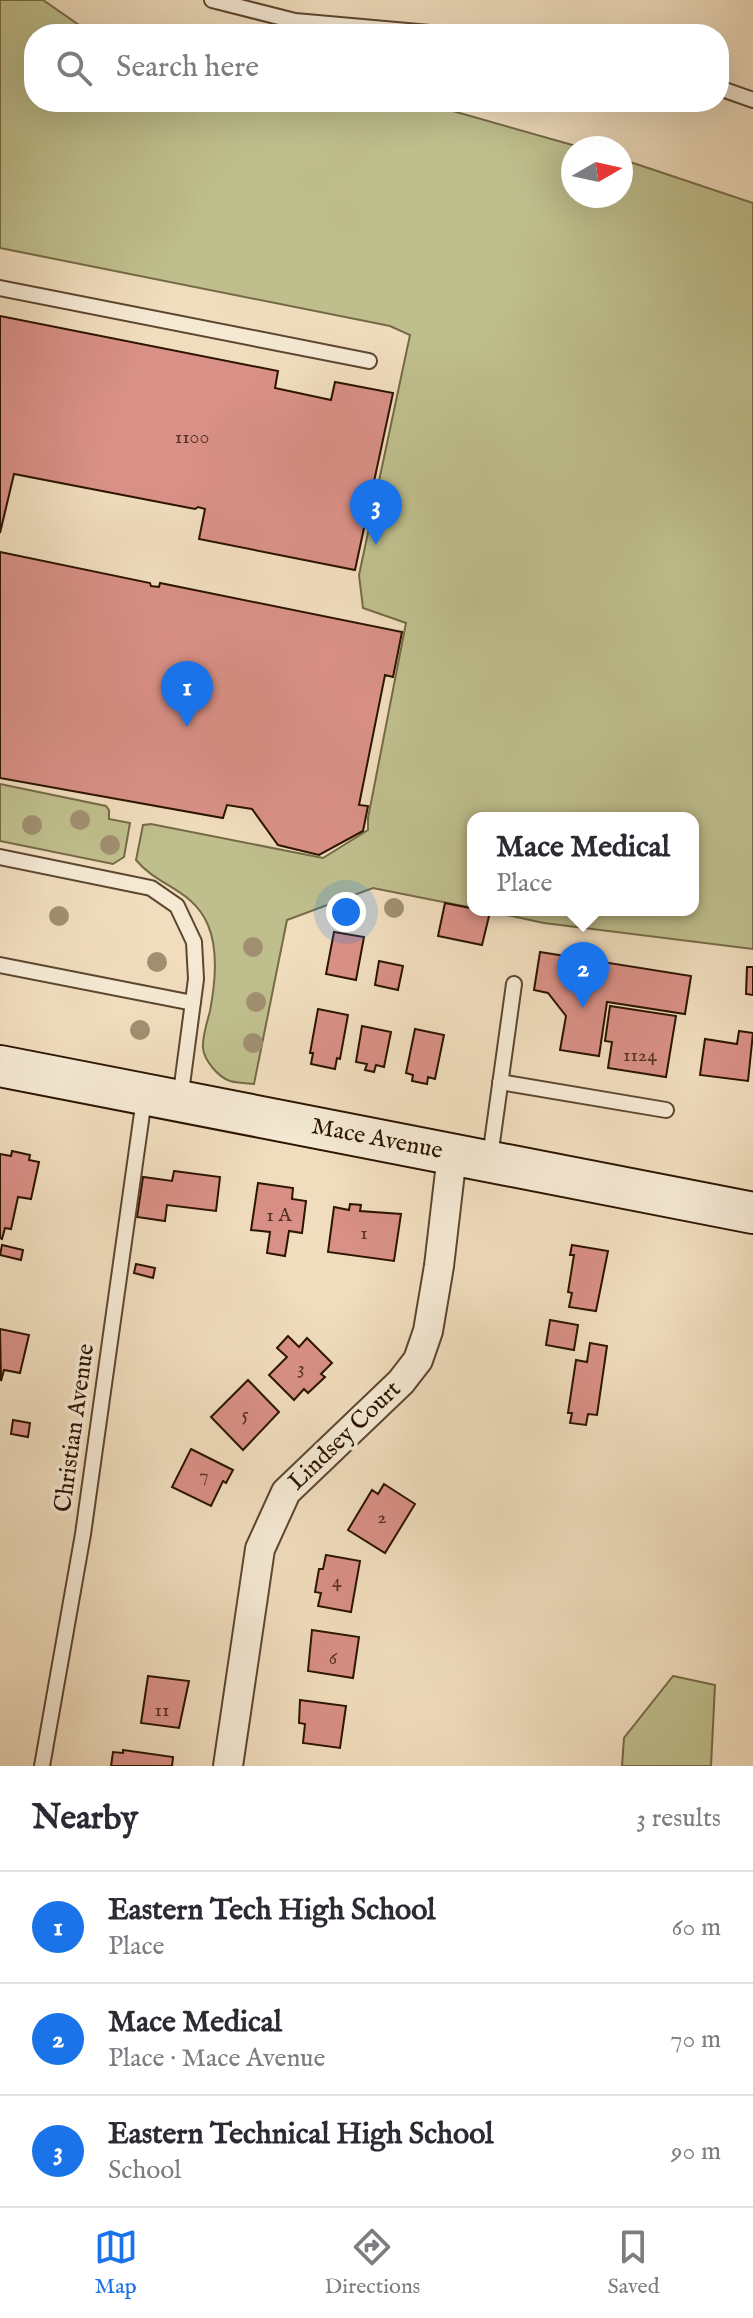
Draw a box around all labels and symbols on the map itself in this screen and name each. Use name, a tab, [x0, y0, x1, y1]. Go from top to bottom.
north arrow	[561, 136, 633, 208]
house number: 1100	[175, 425, 209, 450]
pin: 3	[350, 479, 402, 545]
pin: 1	[161, 661, 213, 727]
your location	[326, 892, 366, 932]
pin: 2	[557, 942, 609, 1008]
house number: 1124	[623, 1043, 657, 1068]
street label: Mace Avenue	[309, 1111, 445, 1167]
house number: 1 A	[266, 1203, 292, 1228]
house number: 1	[360, 1221, 368, 1246]
street label: Christian Avenue	[48, 1342, 102, 1514]
house number: 3	[297, 1356, 305, 1381]
street label: Lindsey Court	[282, 1374, 408, 1498]
house number: 5	[241, 1402, 249, 1427]
house number: 7	[199, 1463, 209, 1488]
house number: 2	[377, 1505, 387, 1530]
house number: 4	[332, 1569, 342, 1594]
house number: 6	[329, 1646, 338, 1671]
house number: 11	[155, 1698, 169, 1723]

